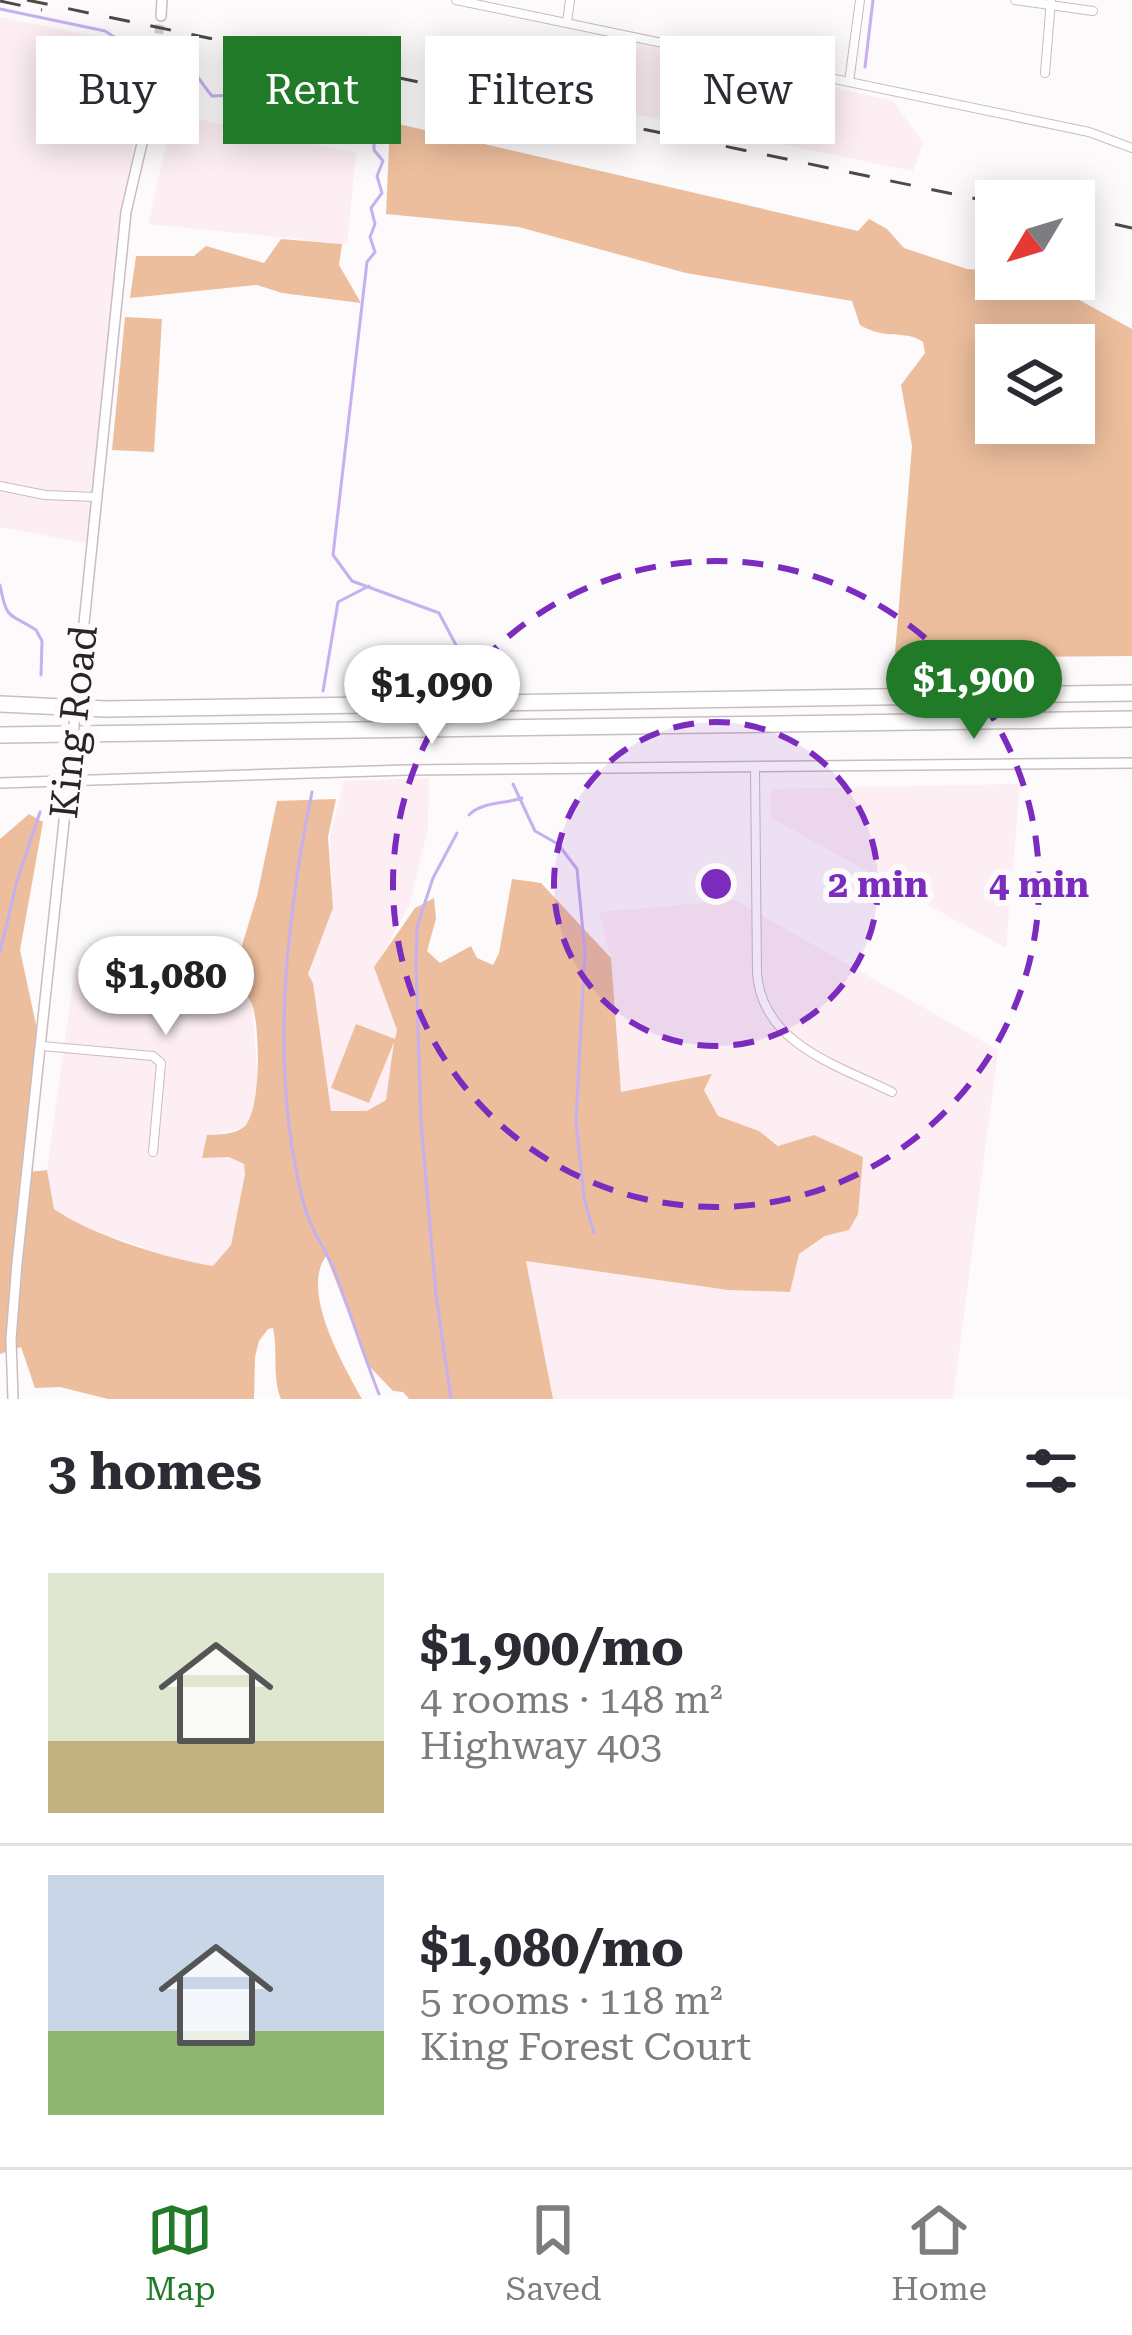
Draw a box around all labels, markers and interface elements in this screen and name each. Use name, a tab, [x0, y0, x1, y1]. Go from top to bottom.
chip: Buy	[36, 36, 199, 144]
chip: Rent	[223, 36, 401, 144]
chip: Filters	[425, 36, 636, 144]
chip: New	[660, 36, 835, 144]
north arrow	[975, 180, 1095, 300]
map controls	[975, 180, 1095, 444]
button: layers	[975, 324, 1095, 444]
street label: King Road	[41, 623, 107, 821]
pin: $1,900	[876, 640, 1072, 742]
pin: $1,090	[334, 645, 530, 747]
text: $1,900	[913, 656, 1035, 702]
text: $1,090	[371, 661, 493, 707]
centre of rings	[695, 863, 737, 905]
text: 2 min	[828, 864, 928, 906]
text: 4 min	[989, 864, 1089, 906]
pin: $1,080	[68, 936, 264, 1038]
text: $1,080	[105, 952, 227, 998]
icon: filters	[1018, 1438, 1084, 1504]
text: 3 homes	[48, 1442, 262, 1501]
text: $1,900/mo	[420, 1618, 684, 1677]
icon: home	[144, 1621, 288, 1765]
text: 4 rooms · 148 m²	[420, 1677, 723, 1723]
text: Highway 403	[420, 1723, 662, 1769]
text: $1,080/mo	[420, 1919, 684, 1978]
icon: home	[144, 1923, 288, 2067]
text: 5 rooms · 118 m²	[420, 1978, 723, 2024]
text: King Forest Court	[420, 2024, 751, 2070]
tab: Map	[145, 2197, 216, 2308]
tab: Saved	[506, 2197, 601, 2308]
tab: Home	[891, 2197, 987, 2308]

